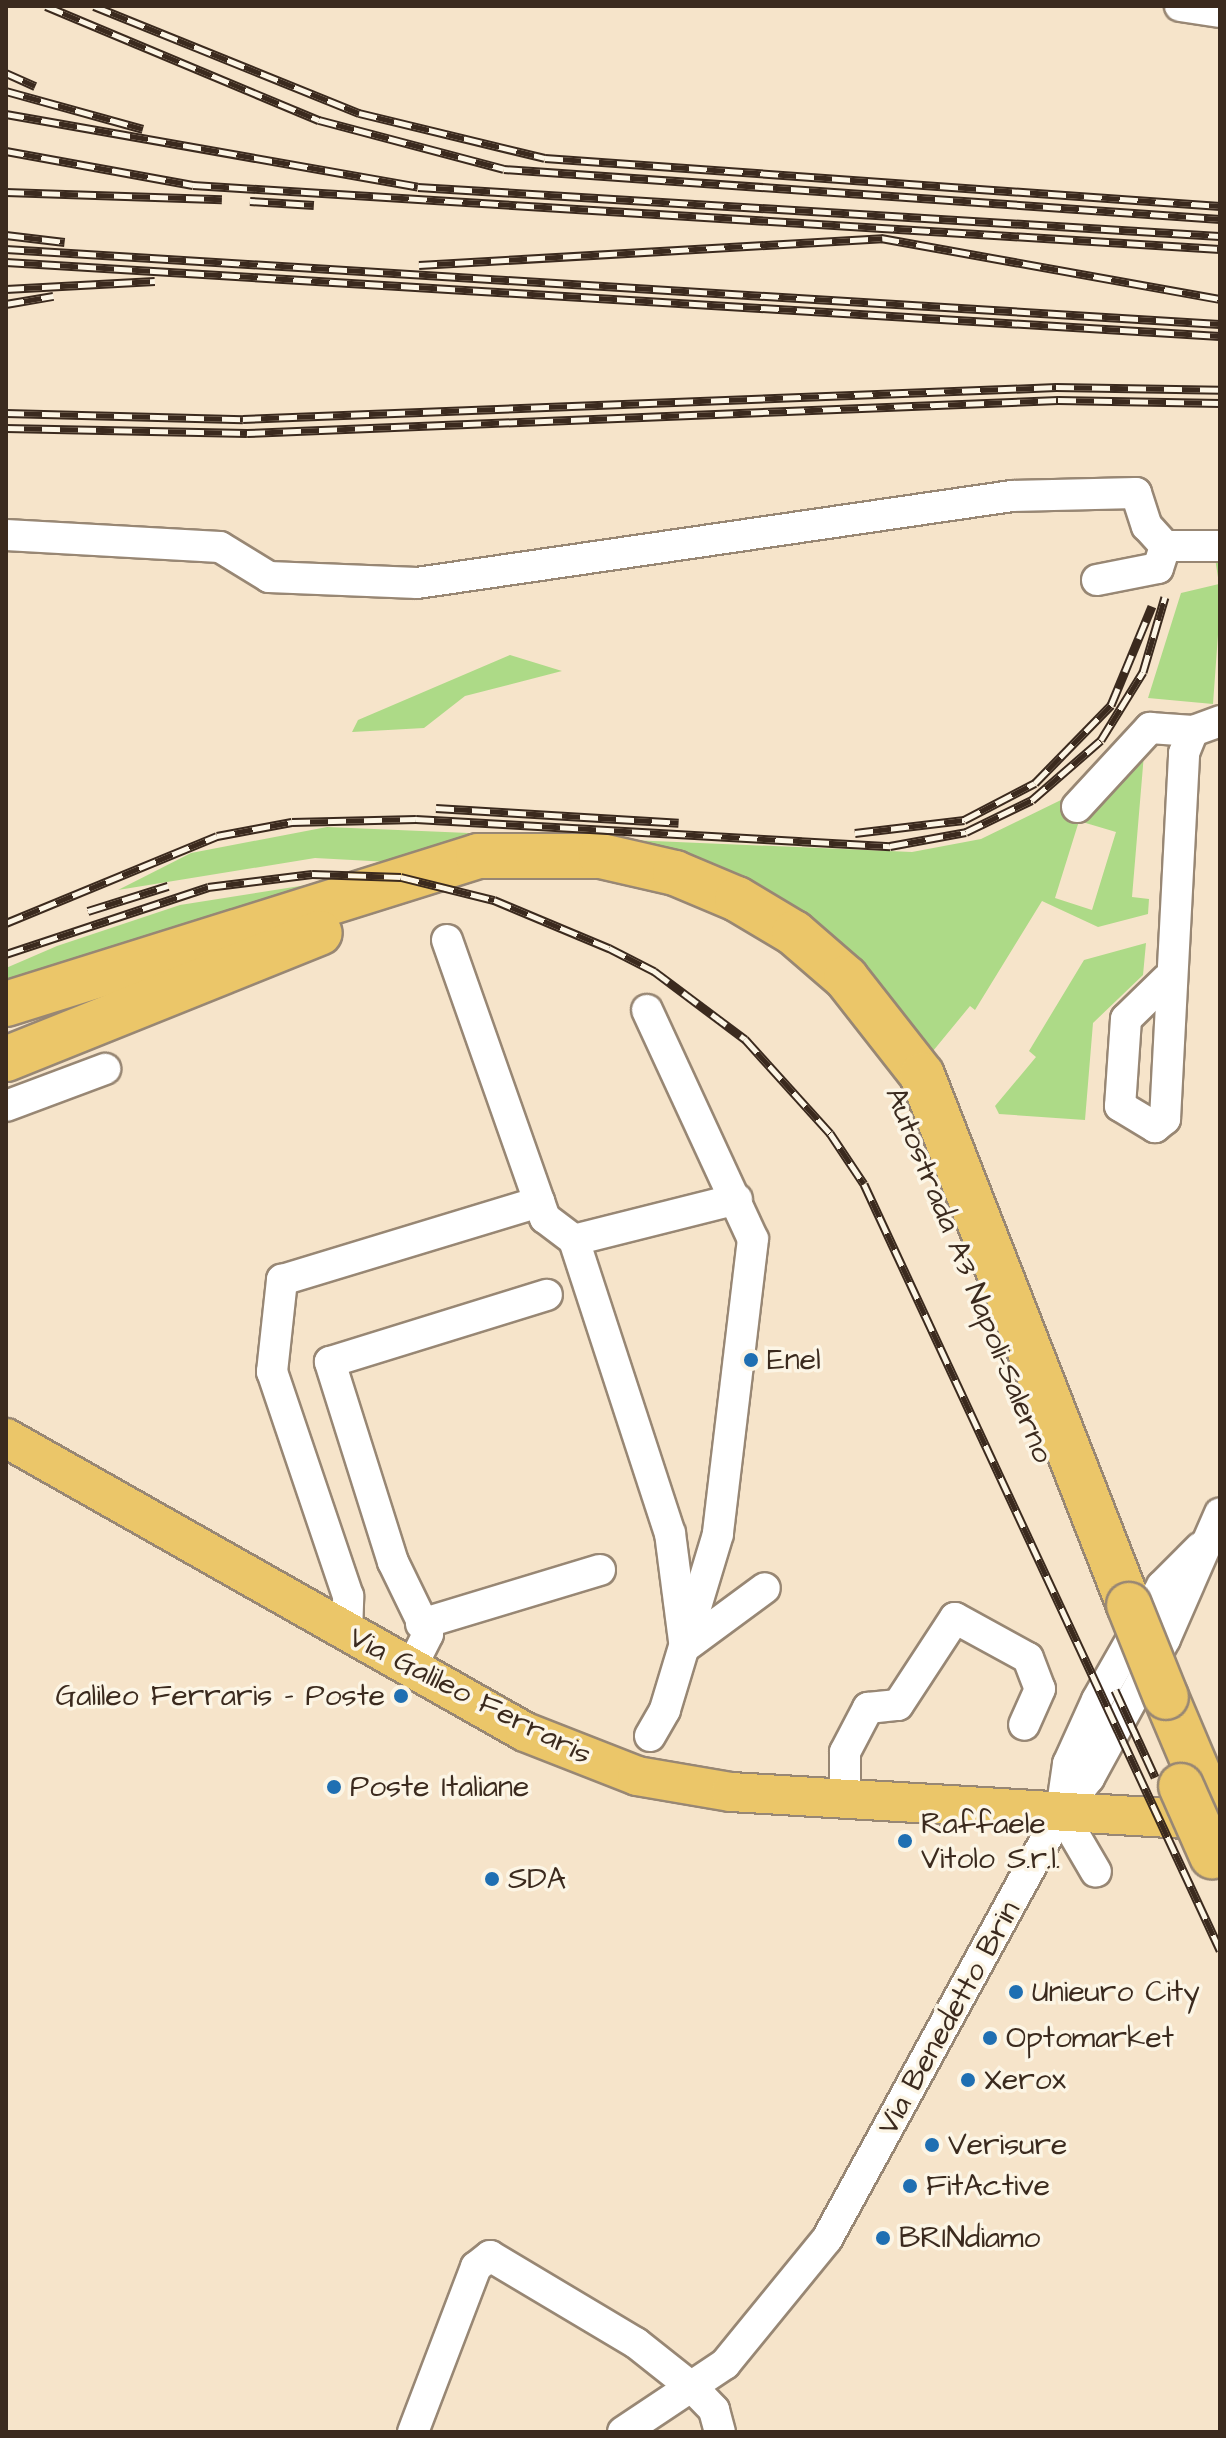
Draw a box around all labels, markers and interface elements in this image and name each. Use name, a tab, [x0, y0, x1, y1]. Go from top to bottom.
street label: Autostrada A3 Napoli-Salerno	[877, 1082, 1061, 1468]
place label: Enel	[767, 1342, 821, 1378]
marker: Enel	[742, 1351, 760, 1369]
street label: Via Galileo Ferraris	[343, 1619, 597, 1773]
place label: Galileo Ferraris - Poste	[56, 1678, 385, 1714]
marker: Galileo Ferraris - Poste	[392, 1687, 410, 1705]
place label: Poste Italiane	[350, 1769, 529, 1805]
marker: Poste Italiane	[325, 1778, 343, 1796]
place label: Raffaele Vitolo S.r.l.	[921, 1806, 1060, 1876]
marker: Raffaele Vitolo S.r.l.	[896, 1832, 914, 1850]
place label: SDA	[508, 1861, 566, 1897]
marker: SDA	[483, 1870, 501, 1888]
street label: Via Benedetto Brin	[870, 1895, 1028, 2141]
place label: Unieuro City	[1032, 1974, 1200, 2010]
marker: Unieuro City	[1007, 1983, 1025, 2001]
place label: Optomarket	[1006, 2020, 1174, 2056]
marker: Optomarket	[981, 2029, 999, 2047]
place label: Xerox	[984, 2062, 1066, 2098]
marker: Xerox	[959, 2071, 977, 2089]
place label: Verisure	[948, 2127, 1067, 2163]
marker: Verisure	[923, 2136, 941, 2154]
place label: FitActive	[926, 2168, 1050, 2204]
marker: FitActive	[901, 2177, 919, 2195]
place label: BRINdiamo	[899, 2220, 1040, 2256]
marker: BRINdiamo	[874, 2229, 892, 2247]

